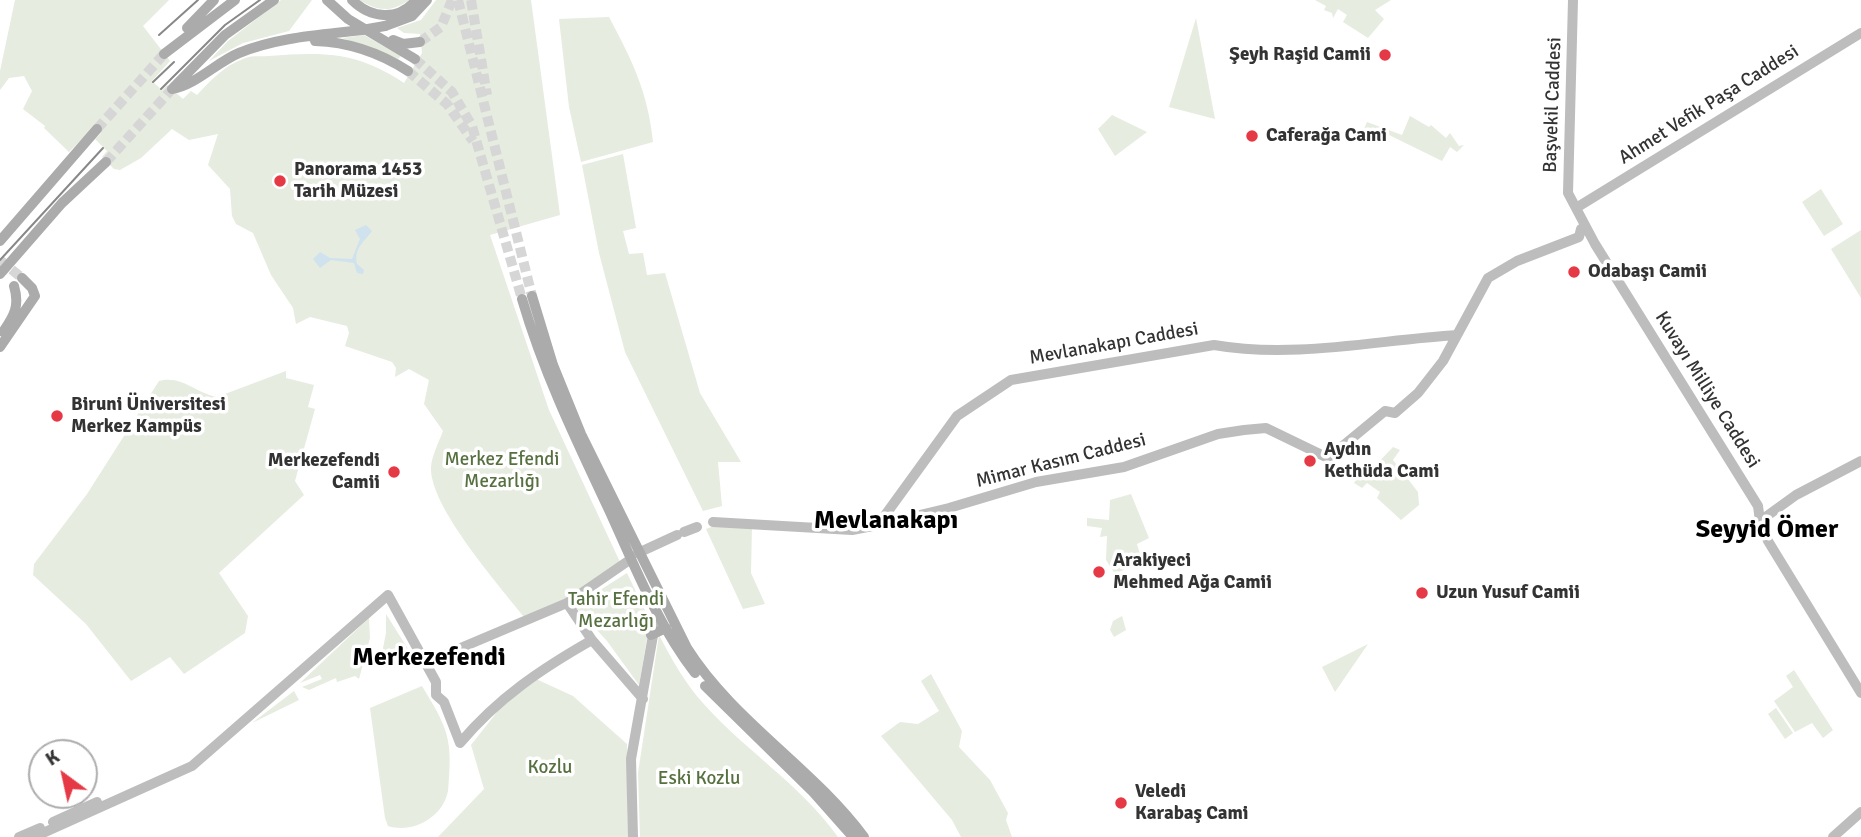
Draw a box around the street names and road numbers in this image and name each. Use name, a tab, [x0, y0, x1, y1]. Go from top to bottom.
street label: Başvekil Caddesi	[1539, 37, 1567, 173]
street label: Ahmet Vefik Paşa Caddesi	[1615, 40, 1803, 170]
street label: Kuvayı Milliye Caddesi	[1650, 307, 1764, 473]
street label: Mevlanakapı Caddesi	[1028, 318, 1200, 370]
street label: Mimar Kasım Caddesi	[974, 429, 1148, 493]

